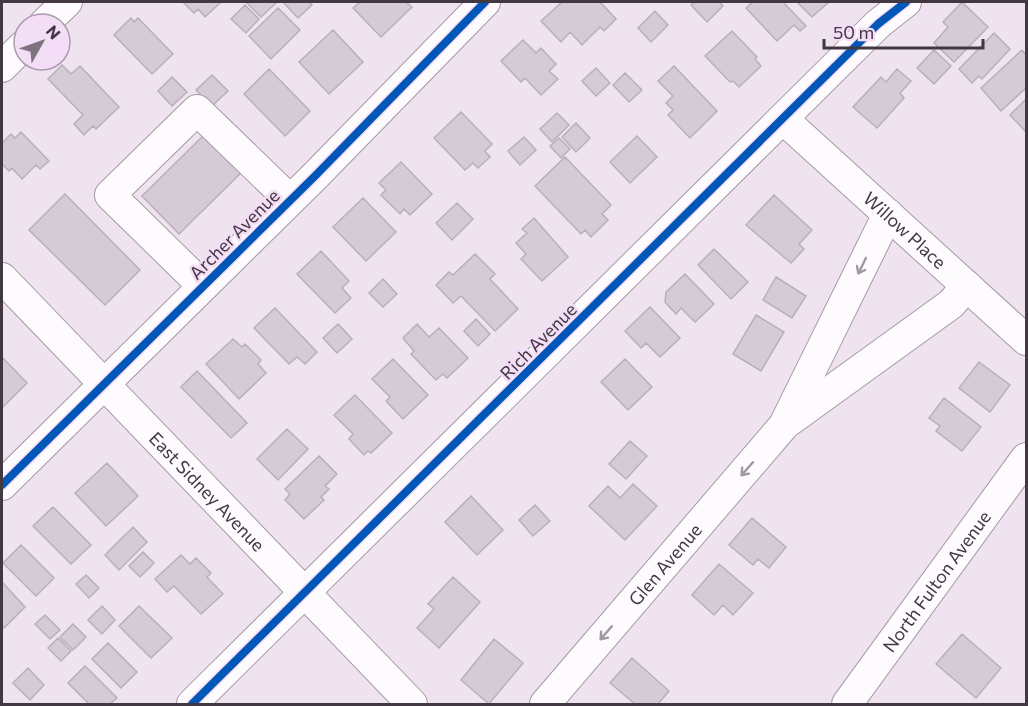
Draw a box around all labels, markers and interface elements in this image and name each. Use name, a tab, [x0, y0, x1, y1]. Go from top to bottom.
north arrow	[12, 12, 72, 72]
scale bar	[824, 12, 983, 50]
text: N	[43, 21, 65, 43]
text: 50 m	[833, 21, 874, 43]
street label: Archer Avenue	[184, 184, 284, 284]
street label: Willow Place	[859, 187, 951, 273]
one-way arrow	[856, 257, 867, 275]
street label: Rich Avenue	[495, 298, 581, 384]
street label: East Sidney Avenue	[145, 427, 270, 556]
one-way arrow	[740, 461, 753, 477]
street label: North Fulton Avenue	[878, 506, 995, 656]
street label: Glen Avenue	[623, 519, 706, 610]
one-way arrow	[599, 625, 613, 640]

